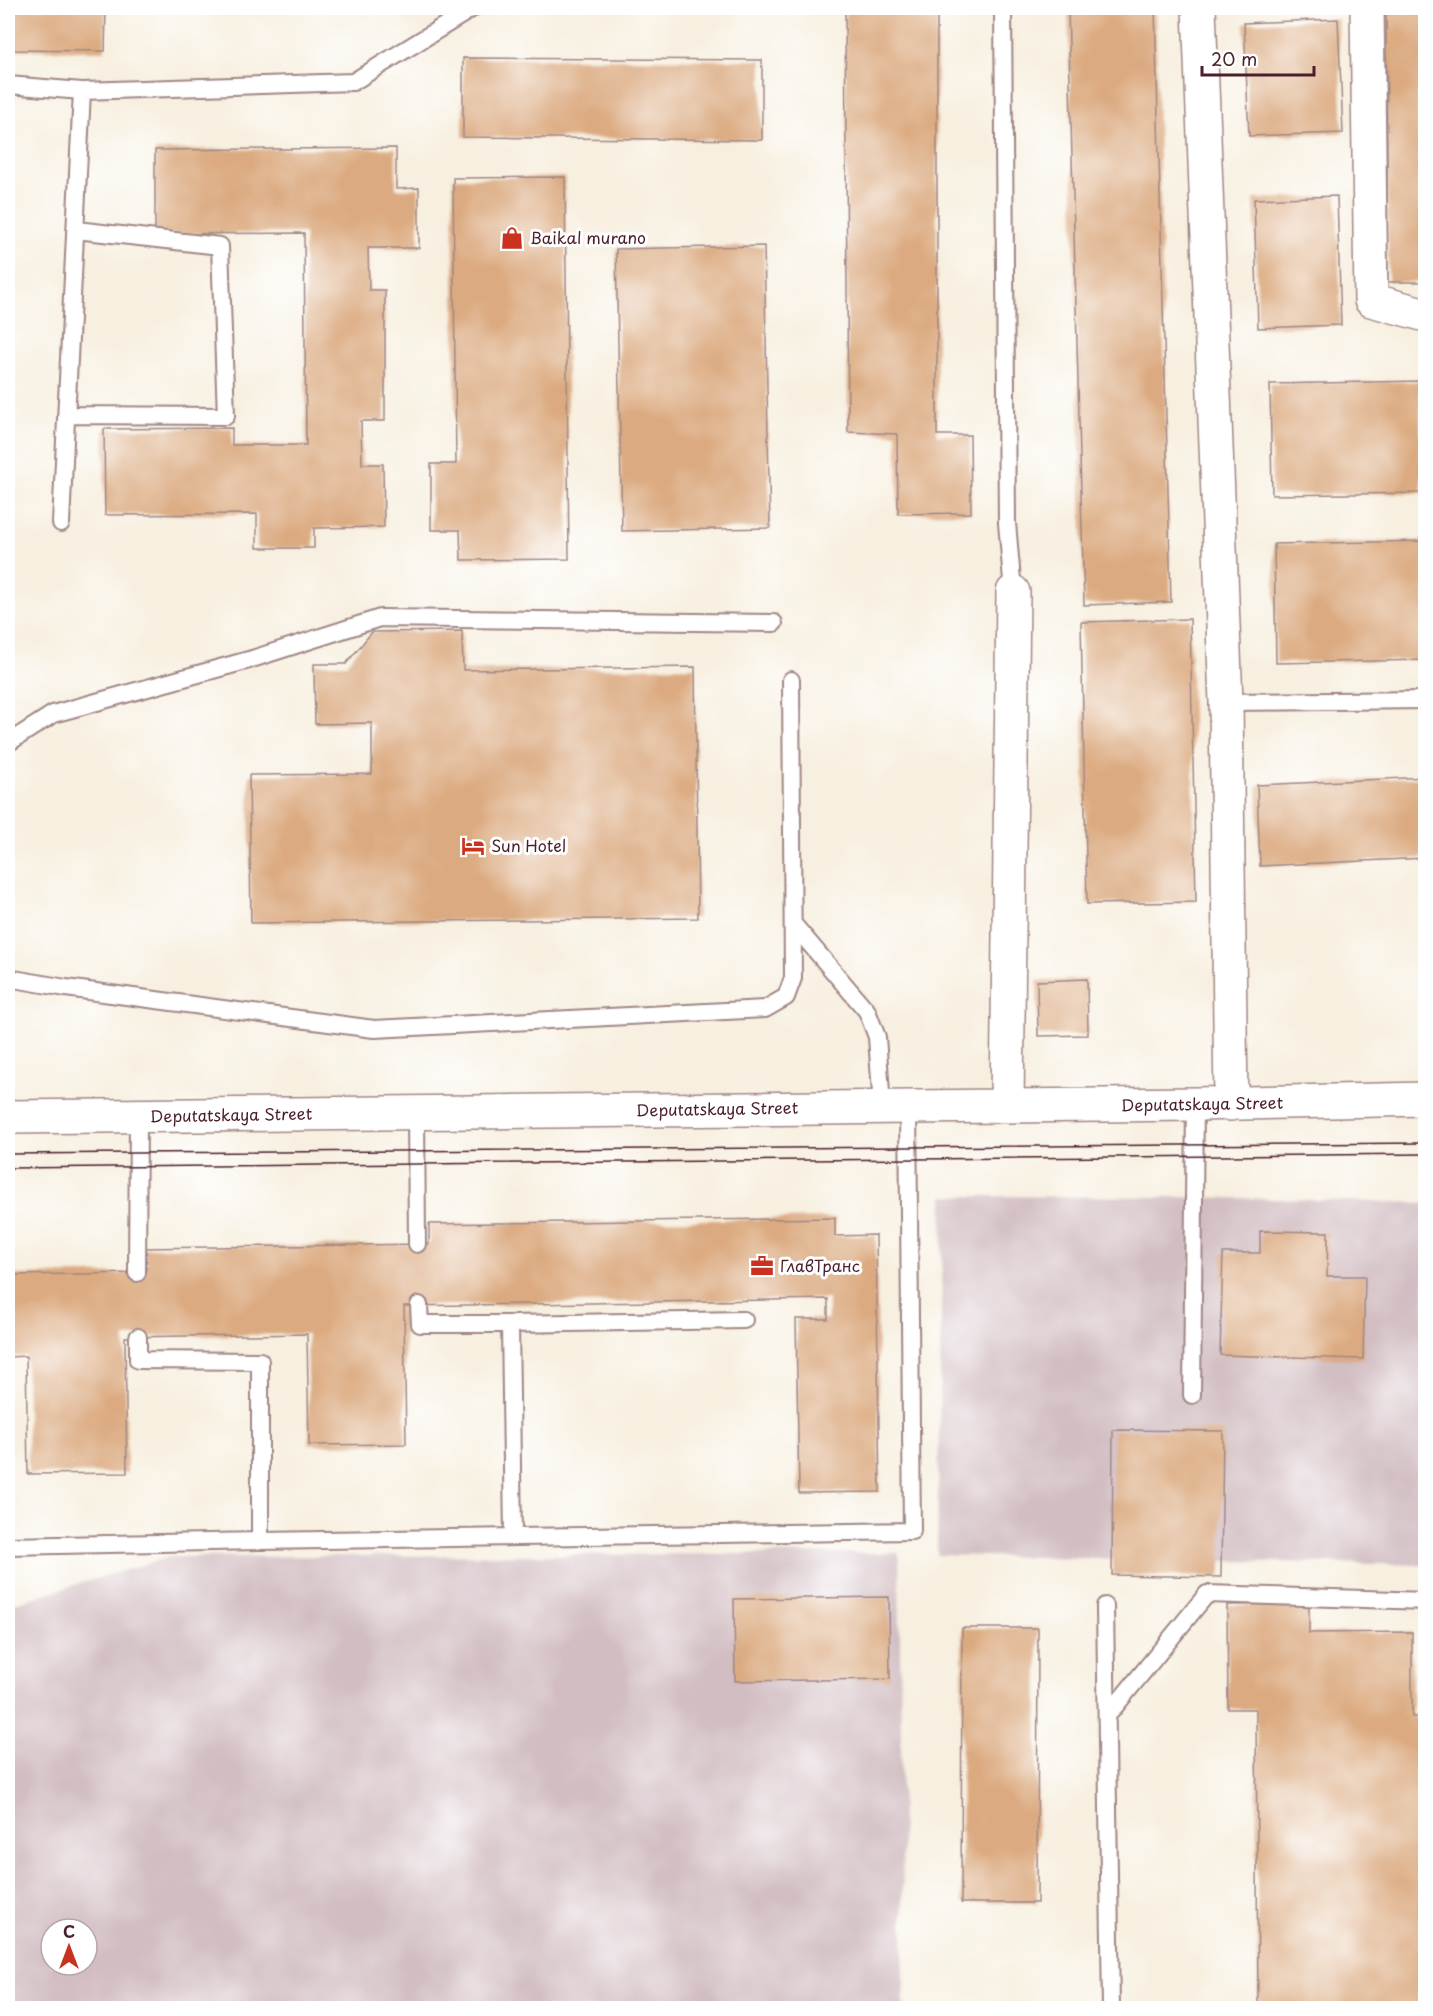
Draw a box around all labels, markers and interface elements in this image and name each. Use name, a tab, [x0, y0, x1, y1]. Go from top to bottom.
scale bar	[1202, 39, 1314, 77]
text: 20 m	[1211, 45, 1257, 72]
shop icon: Baikal murano	[499, 225, 525, 251]
place label: Baikal murano	[530, 225, 646, 249]
hotel icon: Sun Hotel	[460, 833, 486, 859]
place label: Sun Hotel	[491, 833, 566, 857]
street label: Deputatskaya Street	[1121, 1090, 1284, 1116]
street label: Deputatskaya Street	[636, 1095, 799, 1121]
street label: Deputatskaya Street	[150, 1101, 313, 1127]
office icon: ГлавТранс	[749, 1253, 775, 1279]
place label: ГлавТранс	[780, 1253, 860, 1277]
north arrow	[39, 1917, 99, 1977]
text: С	[63, 1919, 75, 1943]

